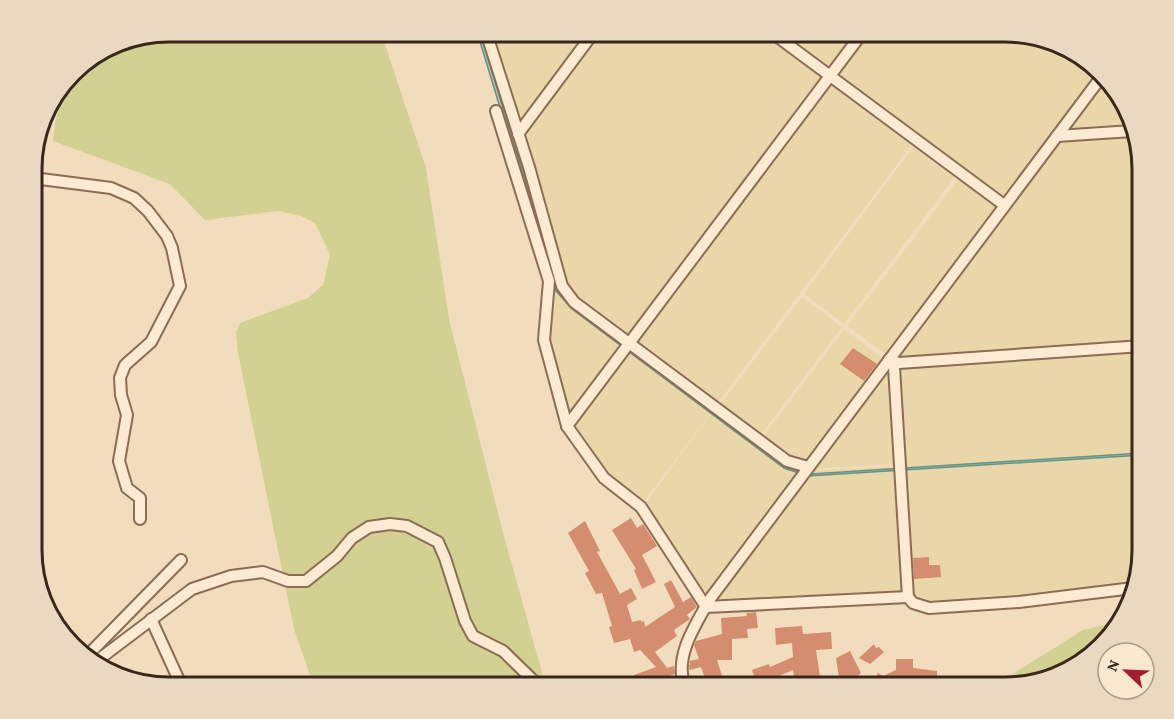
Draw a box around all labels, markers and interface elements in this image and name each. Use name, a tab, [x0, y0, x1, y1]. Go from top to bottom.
north arrow	[1096, 641, 1156, 701]
text: N	[1103, 657, 1123, 674]

